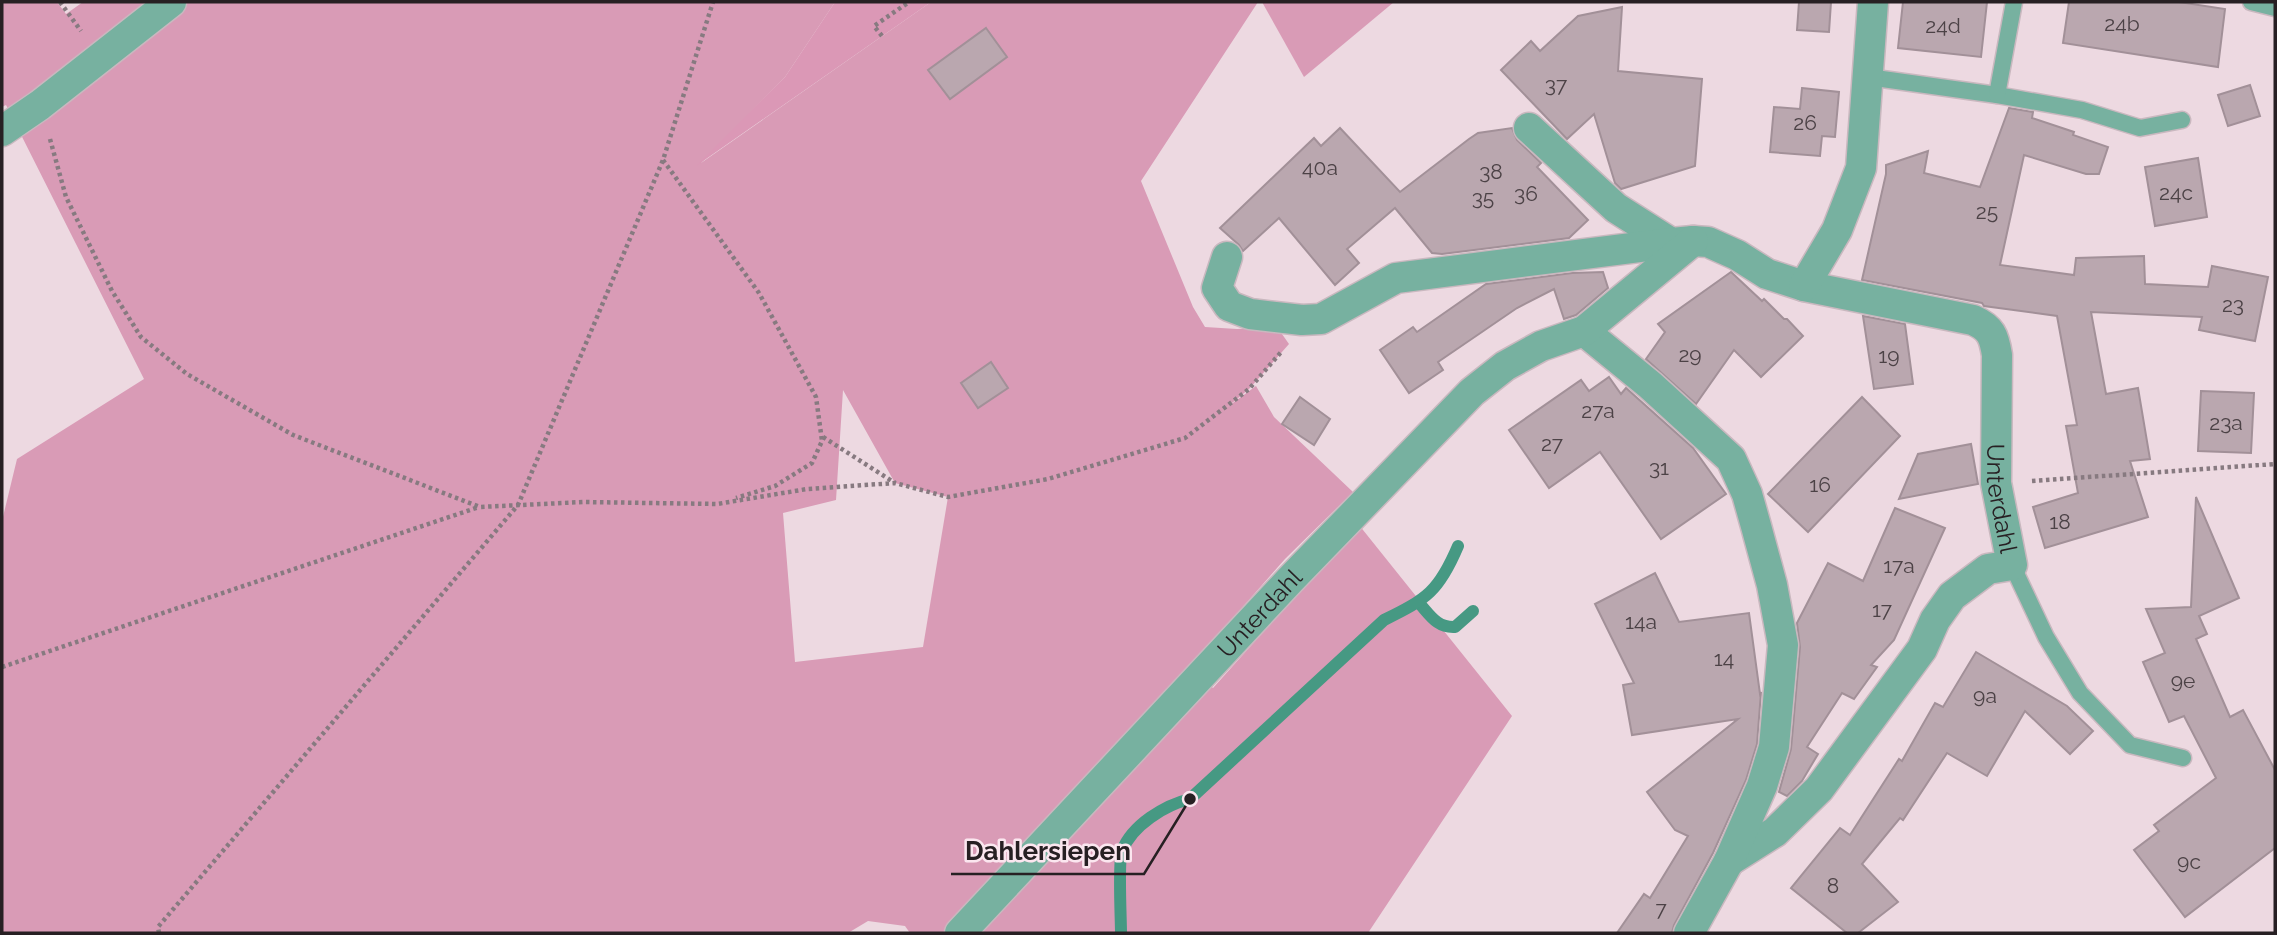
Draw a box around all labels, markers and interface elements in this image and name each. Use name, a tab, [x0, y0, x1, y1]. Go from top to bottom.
house number: 24b	[2104, 11, 2140, 36]
house number: 24d	[1925, 13, 1961, 38]
house number: 37	[1545, 72, 1568, 97]
house number: 26	[1793, 110, 1817, 135]
house number: 40a	[1302, 155, 1338, 180]
house number: 38	[1479, 159, 1503, 184]
house number: 24c	[2159, 180, 2193, 205]
house number: 36	[1514, 181, 1538, 206]
house number: 35	[1472, 185, 1494, 210]
house number: 25	[1976, 199, 1998, 224]
house number: 23	[2222, 292, 2244, 317]
house number: 29	[1678, 342, 1702, 367]
house number: 19	[1878, 343, 1900, 368]
house number: 27a	[1581, 398, 1615, 423]
house number: 23a	[2209, 410, 2243, 435]
house number: 27	[1541, 431, 1564, 456]
street label: Unterdahl	[1981, 443, 2024, 556]
house number: 31	[1649, 455, 1669, 480]
house number: 16	[1809, 472, 1831, 497]
house number: 18	[2049, 509, 2071, 534]
house number: 17a	[1883, 553, 1915, 578]
street label: Unterdahl	[1211, 562, 1308, 663]
house number: 17	[1872, 597, 1893, 622]
house number: 14a	[1625, 609, 1657, 634]
house number: 14	[1714, 646, 1734, 671]
house number: 9e	[2171, 668, 2195, 693]
house number: 9a	[1973, 683, 1997, 708]
callout: Dahlersiepen	[951, 827, 1144, 874]
text: Dahlersiepen	[965, 836, 1131, 866]
house number: 9c	[2177, 849, 2201, 874]
house number: 8	[1827, 873, 1839, 898]
house number: 7	[1655, 896, 1667, 921]

